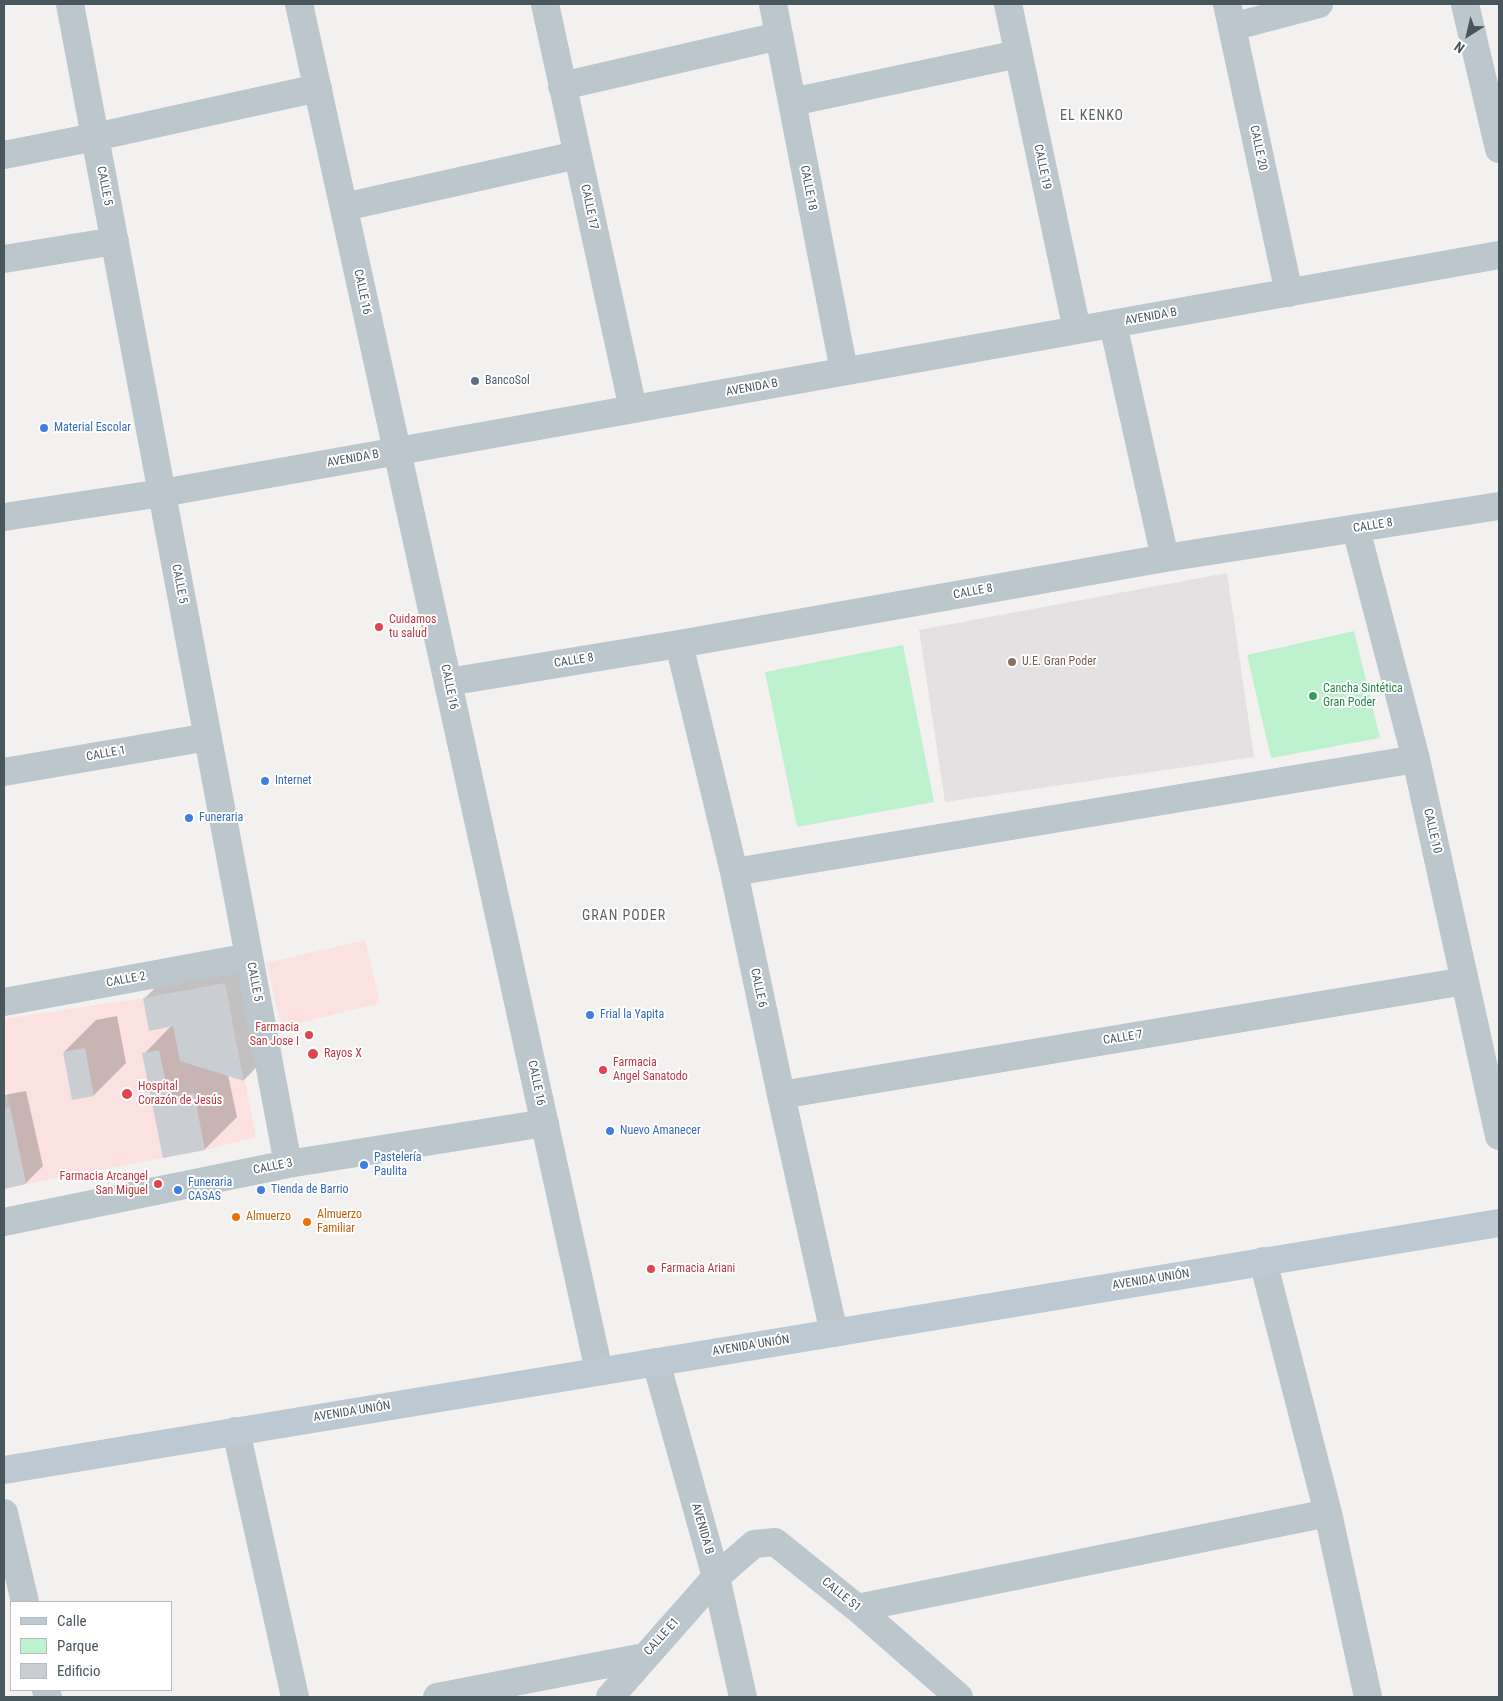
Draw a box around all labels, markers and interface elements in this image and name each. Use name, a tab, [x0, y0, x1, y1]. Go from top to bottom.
north arrow	[1443, 10, 1493, 60]
text: N	[1451, 38, 1468, 56]
district label: EL KENKO	[1059, 108, 1125, 124]
street label: CALLE 20	[1246, 124, 1270, 172]
street label: CALLE 19	[1030, 143, 1054, 191]
street label: CALLE 18	[797, 164, 819, 212]
street label: CALLE 5	[93, 165, 115, 207]
street label: CALLE 17	[577, 183, 601, 231]
street label: CALLE 16	[350, 268, 374, 316]
street label: AVENIDA B	[1124, 305, 1178, 329]
place label: BancoSol	[485, 374, 530, 388]
marker: BancoSol	[469, 375, 481, 387]
street label: AVENIDA B	[725, 376, 779, 400]
place label: Material Escolar	[54, 421, 131, 435]
marker: Material Escolar	[38, 422, 50, 434]
street label: AVENIDA B	[326, 447, 380, 471]
street label: CALLE 8	[1352, 516, 1394, 536]
street label: CALLE 5	[168, 563, 190, 605]
street label: CALLE 8	[952, 581, 994, 603]
place label: Cuidamos tu salud	[389, 613, 437, 641]
marker: Cuidamos tu salud	[373, 621, 385, 633]
street label: CALLE 8	[553, 651, 595, 671]
place label: U.E. Gran Poder	[1022, 655, 1096, 669]
marker: U.E. Gran Poder	[1006, 656, 1018, 668]
street label: CALLE 16	[437, 663, 461, 711]
place label: Cancha Sintética Gran Poder	[1323, 682, 1403, 710]
marker: Cancha Sintética Gran Poder	[1307, 690, 1319, 702]
street label: CALLE 1	[85, 743, 127, 765]
place label: Internet	[275, 774, 312, 788]
marker: Internet	[259, 775, 271, 787]
street label: CALLE 10	[1420, 807, 1444, 855]
place label: Funeraria	[199, 811, 243, 825]
marker: Funeraria	[183, 812, 195, 824]
district label: GRAN PODER	[581, 908, 667, 924]
street label: CALLE 5	[243, 961, 265, 1003]
street label: CALLE 6	[747, 967, 769, 1009]
street label: CALLE 2	[105, 969, 147, 991]
place label: Frial la Yapita	[600, 1008, 664, 1022]
marker: Frial la Yapita	[584, 1009, 596, 1021]
place label: Farmacia San Jose I	[250, 1021, 299, 1049]
street label: CALLE 7	[1102, 1028, 1144, 1048]
marker: Farmacia San Jose I	[303, 1029, 315, 1041]
marker: Rayos X	[306, 1047, 320, 1061]
place label: Rayos X	[324, 1047, 362, 1061]
place label: Farmacia Angel Sanatodo	[613, 1056, 688, 1084]
street label: CALLE 16	[524, 1059, 548, 1107]
marker: Farmacia Angel Sanatodo	[597, 1064, 609, 1076]
place label: Hospital Corazón de Jesús	[138, 1080, 222, 1108]
marker: Hospital Corazón de Jesús	[120, 1087, 134, 1101]
place label: Nuevo Amanecer	[620, 1124, 701, 1138]
marker: Nuevo Amanecer	[604, 1125, 616, 1137]
place label: Pastelería Paulita	[374, 1151, 422, 1179]
street label: CALLE 3	[252, 1156, 294, 1178]
marker: Pastelería Paulita	[358, 1159, 370, 1171]
place label: Farmacia Arcangel San Miguel	[60, 1170, 148, 1198]
place label: Funeraria CASAS	[188, 1176, 232, 1204]
marker: Farmacia Arcangel San Miguel	[152, 1178, 164, 1190]
place label: Tienda de Barrio	[271, 1183, 349, 1197]
marker: Funeraria CASAS	[172, 1184, 184, 1196]
marker: Tienda de Barrio	[255, 1184, 267, 1196]
place label: Almuerzo Familiar	[317, 1208, 362, 1236]
place label: Almuerzo	[246, 1210, 291, 1224]
marker: Almuerzo	[230, 1211, 242, 1223]
marker: Almuerzo Familiar	[301, 1216, 313, 1228]
place label: Farmacia Ariani	[661, 1262, 735, 1276]
marker: Farmacia Ariani	[645, 1263, 657, 1275]
street label: AVENIDA UNIÓN	[1111, 1267, 1191, 1293]
street label: AVENIDA UNIÓN	[711, 1333, 791, 1359]
street label: AVENIDA UNIÓN	[312, 1399, 392, 1425]
street label: AVENIDA B	[688, 1502, 716, 1556]
street label: CALLE S1	[819, 1575, 863, 1615]
legend	[10, 1601, 172, 1691]
text: Calle	[57, 1612, 87, 1630]
street label: CALLE E1	[641, 1615, 683, 1659]
text: Parque	[57, 1637, 99, 1655]
text: Edificio	[57, 1662, 100, 1680]

